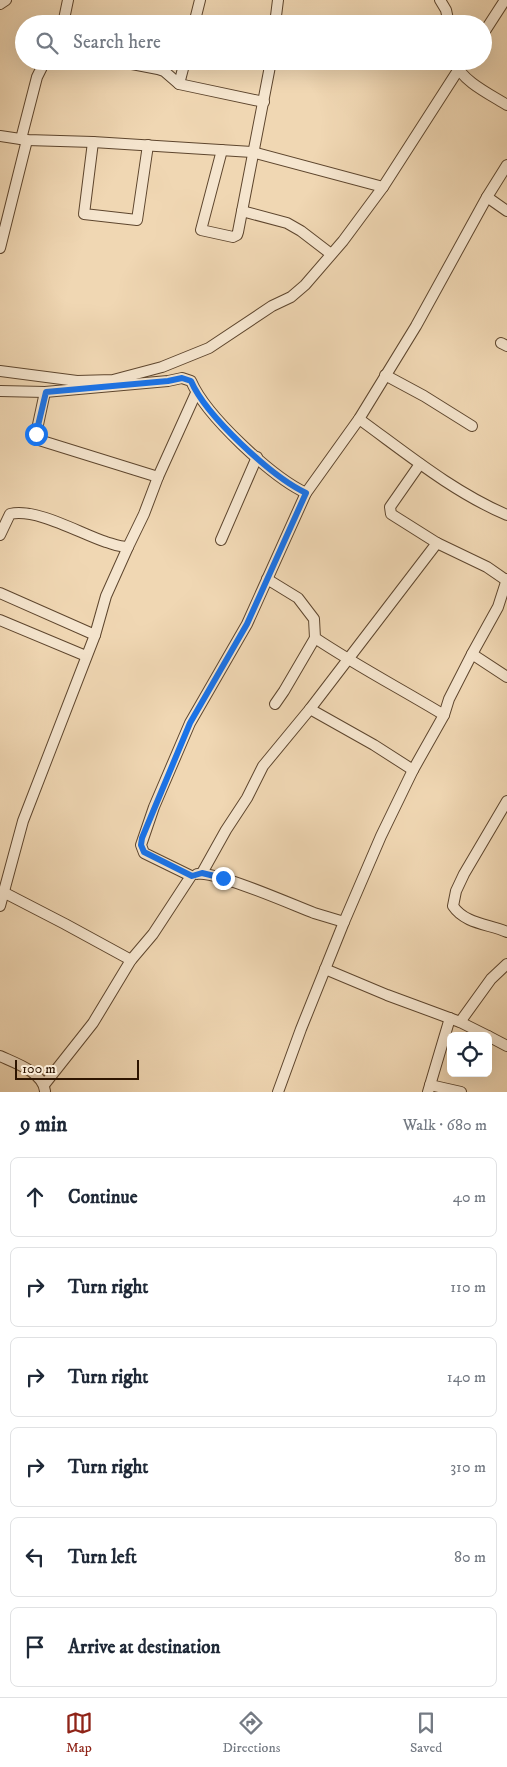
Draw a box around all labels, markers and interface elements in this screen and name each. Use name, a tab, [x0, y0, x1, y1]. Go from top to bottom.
search box	[15, 15, 492, 70]
icon: search	[33, 29, 61, 57]
text: Search here	[73, 31, 161, 54]
route start	[25, 423, 48, 446]
route end	[212, 867, 235, 890]
map controls	[447, 1032, 492, 1077]
button: locate	[447, 1032, 492, 1077]
scale bar	[15, 1057, 139, 1080]
text: 100 m	[22, 1060, 56, 1078]
text: 9 min	[20, 1112, 67, 1138]
text: Walk · 680 m	[403, 1115, 487, 1135]
icon: ahead	[21, 1183, 49, 1211]
text: Continue	[68, 1186, 138, 1209]
text: 40 m	[453, 1187, 486, 1207]
icon: right	[21, 1273, 49, 1301]
text: Turn right	[68, 1276, 148, 1299]
text: 110 m	[450, 1277, 486, 1297]
icon: right	[21, 1363, 49, 1391]
text: Turn right	[68, 1366, 148, 1389]
text: 140 m	[447, 1367, 486, 1387]
icon: right	[21, 1453, 49, 1481]
text: Turn right	[68, 1456, 148, 1479]
text: 310 m	[450, 1457, 486, 1477]
icon: left	[21, 1543, 49, 1571]
text: Turn left	[68, 1546, 137, 1569]
text: 80 m	[454, 1547, 486, 1567]
icon: arrive	[21, 1633, 49, 1661]
text: Arrive at destination	[68, 1636, 220, 1659]
tab: Map	[65, 1709, 93, 1757]
tab: Directions	[222, 1709, 280, 1757]
tab: Saved	[410, 1709, 442, 1757]

